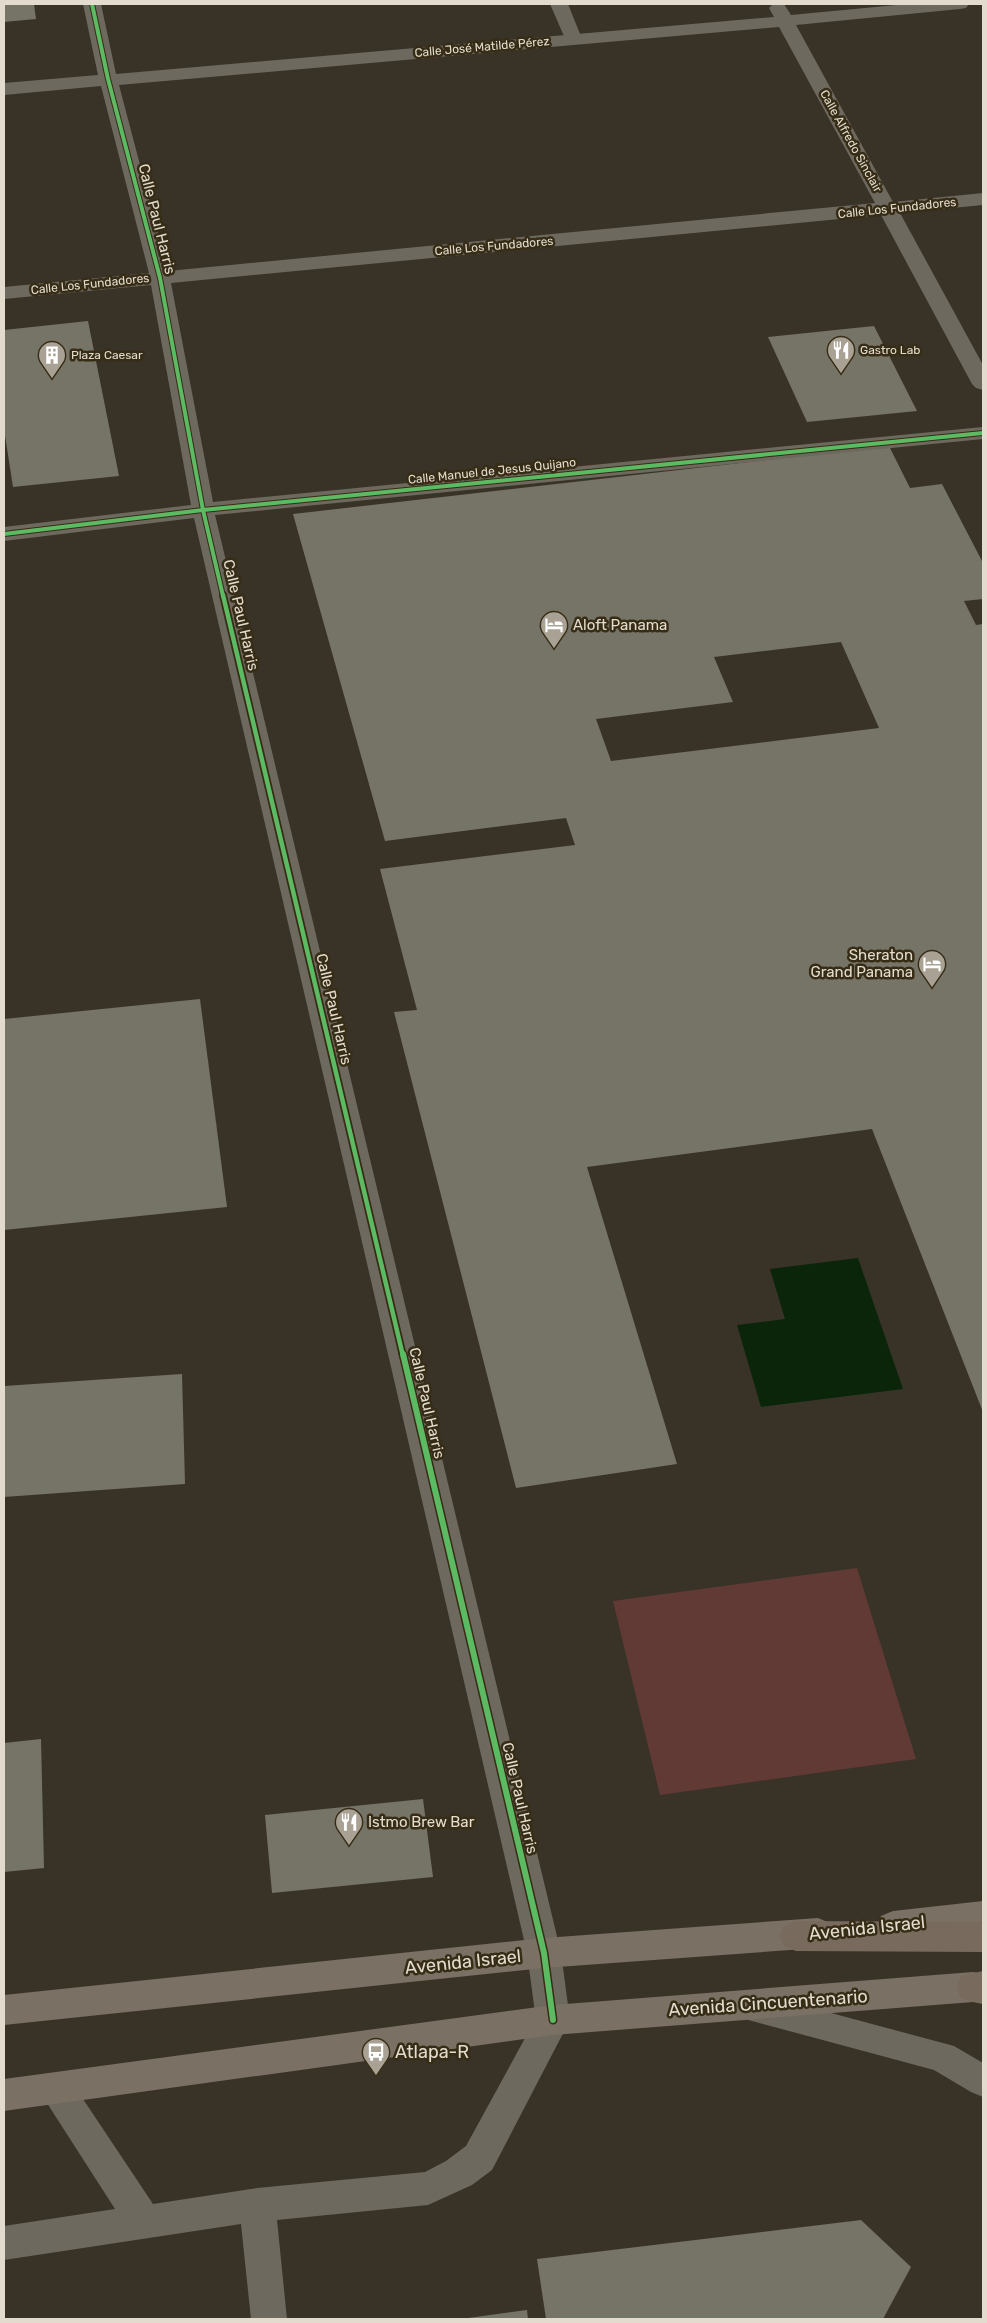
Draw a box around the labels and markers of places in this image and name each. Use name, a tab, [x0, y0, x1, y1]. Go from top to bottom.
restaurant icon: Gastro Lab	[826, 335, 856, 374]
building icon: Plaza Caesar	[37, 340, 67, 379]
place label: Gastro Lab	[860, 343, 920, 357]
place label: Plaza Caesar	[71, 348, 143, 362]
hotel icon: Aloft Panama	[539, 610, 569, 649]
place label: Aloft Panama	[573, 616, 667, 634]
place label: Sheraton Grand Panama	[810, 946, 913, 981]
hotel icon: Sheraton Grand Panama	[917, 949, 947, 988]
restaurant icon: Istmo Brew Bar	[334, 1807, 364, 1846]
place label: Istmo Brew Bar	[368, 1813, 475, 1831]
bus stop icon: Atlapa-R	[361, 2037, 391, 2076]
place label: Atlapa-R	[395, 2041, 469, 2063]

